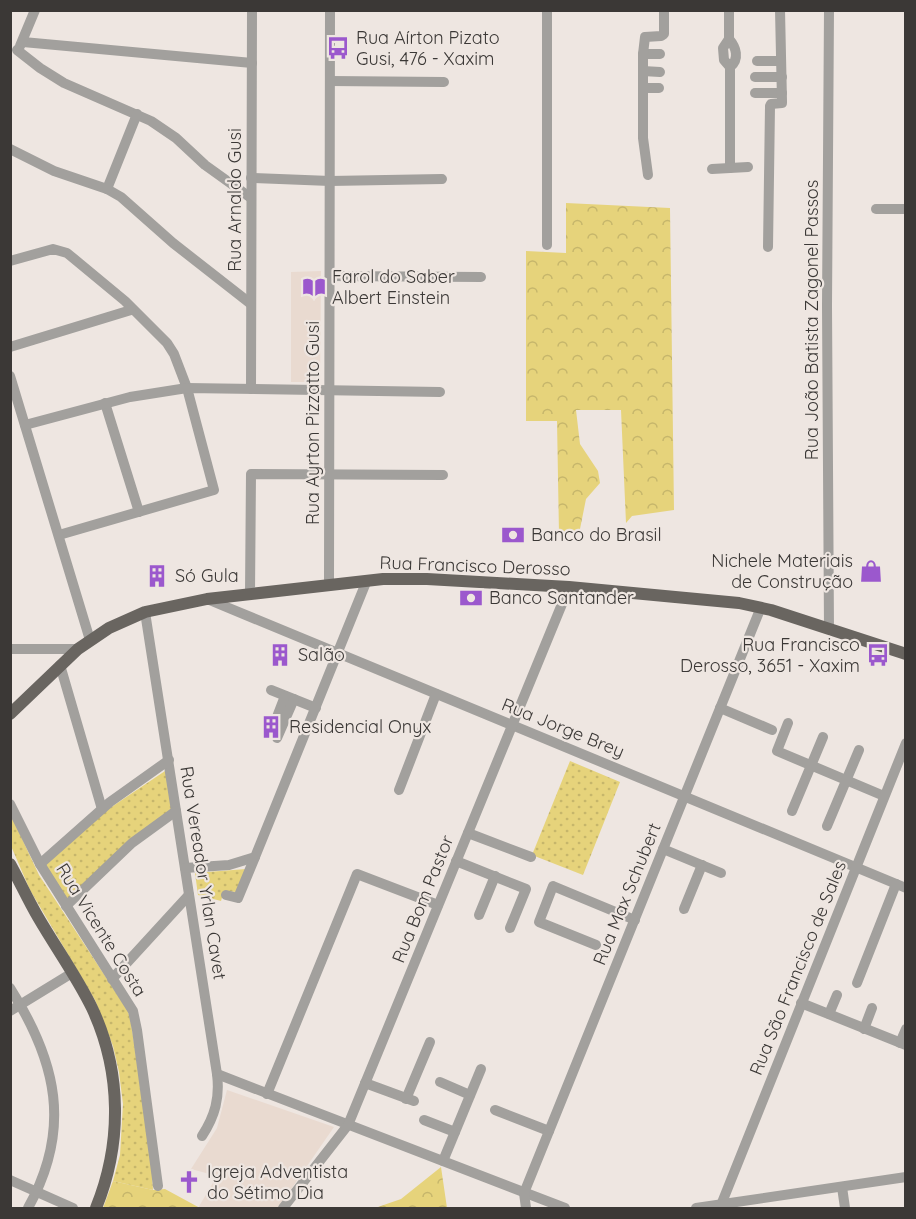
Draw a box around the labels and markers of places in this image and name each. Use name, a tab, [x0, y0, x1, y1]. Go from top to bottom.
place label: Rua Aírton Pizato Gusi, 476 - Xaxim	[356, 26, 500, 70]
bus stop icon: Rua Aírton Pizato Gusi, 476 - Xaxim	[325, 35, 351, 61]
place label: Farol do Saber Albert Einstein	[332, 265, 455, 309]
library icon: Farol do Saber Albert Einstein	[301, 274, 327, 300]
bank icon: Banco do Brasil	[500, 522, 526, 548]
place label: Banco do Brasil	[531, 523, 662, 546]
place label: Nichele Materiais de Construção	[711, 549, 853, 593]
shop icon: Nichele Materiais de Construção	[858, 558, 884, 584]
building icon: Só Gula	[144, 563, 170, 589]
place label: Só Gula	[175, 564, 239, 587]
bank icon: Banco Santander	[458, 585, 484, 611]
place label: Banco Santander	[489, 586, 634, 609]
place label: Rua Francisco Derosso, 3651 - Xaxim	[680, 633, 860, 677]
building icon: Salão	[267, 642, 293, 668]
bus stop icon: Rua Francisco Derosso, 3651 - Xaxim	[865, 642, 891, 668]
place label: Salão	[298, 643, 345, 666]
building icon: Residencial Onyx	[258, 714, 284, 740]
place label: Residencial Onyx	[289, 715, 431, 738]
place label: Igreja Adventista do Sétimo Dia	[207, 1160, 348, 1204]
church icon: Igreja Adventista do Sétimo Dia	[176, 1169, 202, 1195]

